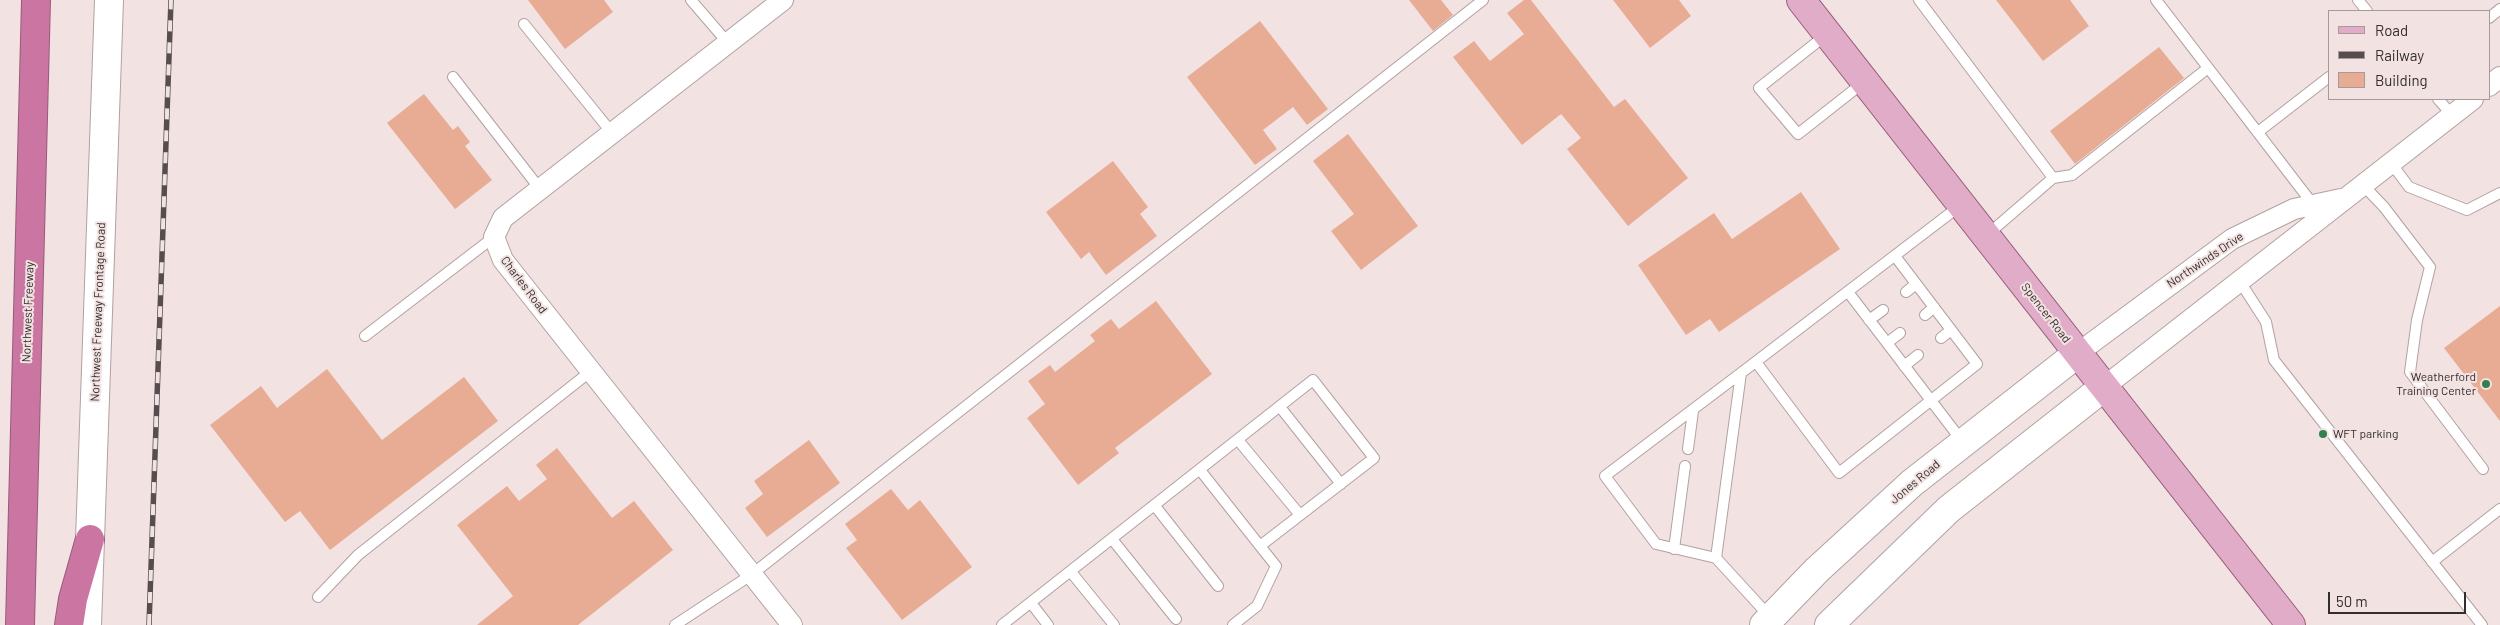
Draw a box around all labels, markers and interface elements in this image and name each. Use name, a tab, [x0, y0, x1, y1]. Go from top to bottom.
legend	[2328, 10, 2490, 100]
text: Road	[2375, 21, 2408, 39]
text: Railway	[2375, 46, 2424, 64]
text: Building	[2375, 71, 2428, 89]
street label: Northwest Freeway Frontage Road	[88, 222, 108, 402]
street label: Northwinds Drive	[2164, 229, 2246, 291]
street label: Charles Road	[498, 254, 550, 316]
street label: Northwest Freeway	[19, 261, 37, 363]
street label: Spencer Road	[2018, 280, 2074, 346]
place label: Weatherford Training Center	[2396, 370, 2476, 398]
marker: Weatherford Training Center	[2480, 378, 2492, 390]
place label: WFT parking	[2333, 427, 2398, 441]
marker: WFT parking	[2317, 428, 2329, 440]
street label: Jones Road	[1887, 457, 1943, 507]
scale bar	[2330, 582, 2468, 614]
text: 50 m	[2336, 592, 2368, 610]

